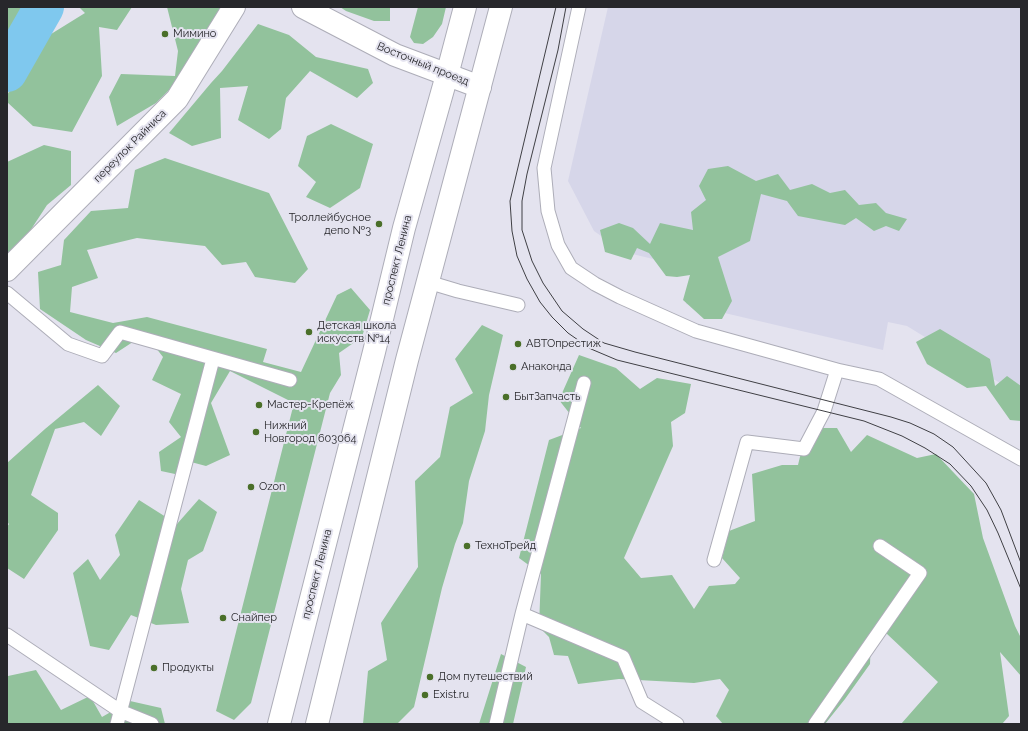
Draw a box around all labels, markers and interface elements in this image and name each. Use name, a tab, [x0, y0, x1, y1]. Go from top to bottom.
place label: Мимино	[173, 27, 216, 41]
marker: Мимино	[160, 29, 170, 39]
street label: Восточный проезд	[375, 40, 471, 88]
street label: переулок Райниса	[91, 107, 169, 185]
place label: Троллейбусное депо №3	[289, 211, 371, 237]
street label: проспект Ленина	[379, 214, 415, 306]
marker: Троллейбусное депо №3	[374, 219, 384, 229]
place label: Детская школа искусств №14	[317, 319, 396, 345]
marker: Детская школа искусств №14	[304, 327, 314, 337]
place label: АВТОпрестиж	[526, 337, 601, 351]
marker: АВТОпрестиж	[513, 339, 523, 349]
place label: Анаконда	[521, 360, 572, 374]
marker: Анаконда	[508, 362, 518, 372]
place label: БытЗапчасть	[514, 390, 580, 404]
marker: БытЗапчасть	[501, 392, 511, 402]
place label: Мастер-Крепёж	[267, 398, 353, 412]
marker: Мастер-Крепёж	[254, 400, 264, 410]
place label: Нижний Новгород 603064	[264, 419, 357, 445]
marker: Нижний Новгород 603064	[251, 427, 261, 437]
place label: Ozon	[259, 480, 286, 494]
marker: Ozon	[246, 482, 256, 492]
street label: проспект Ленина	[299, 528, 335, 620]
place label: ТехноТрейд	[475, 539, 536, 553]
marker: ТехноТрейд	[462, 541, 472, 551]
place label: Снайпер	[231, 611, 277, 625]
marker: Снайпер	[218, 613, 228, 623]
place label: Продукты	[162, 661, 214, 675]
marker: Продукты	[149, 663, 159, 673]
place label: Дом путешествий	[438, 670, 533, 684]
marker: Дом путешествий	[425, 672, 435, 682]
place label: Exist.ru	[433, 688, 469, 702]
marker: Exist.ru	[420, 690, 430, 700]

